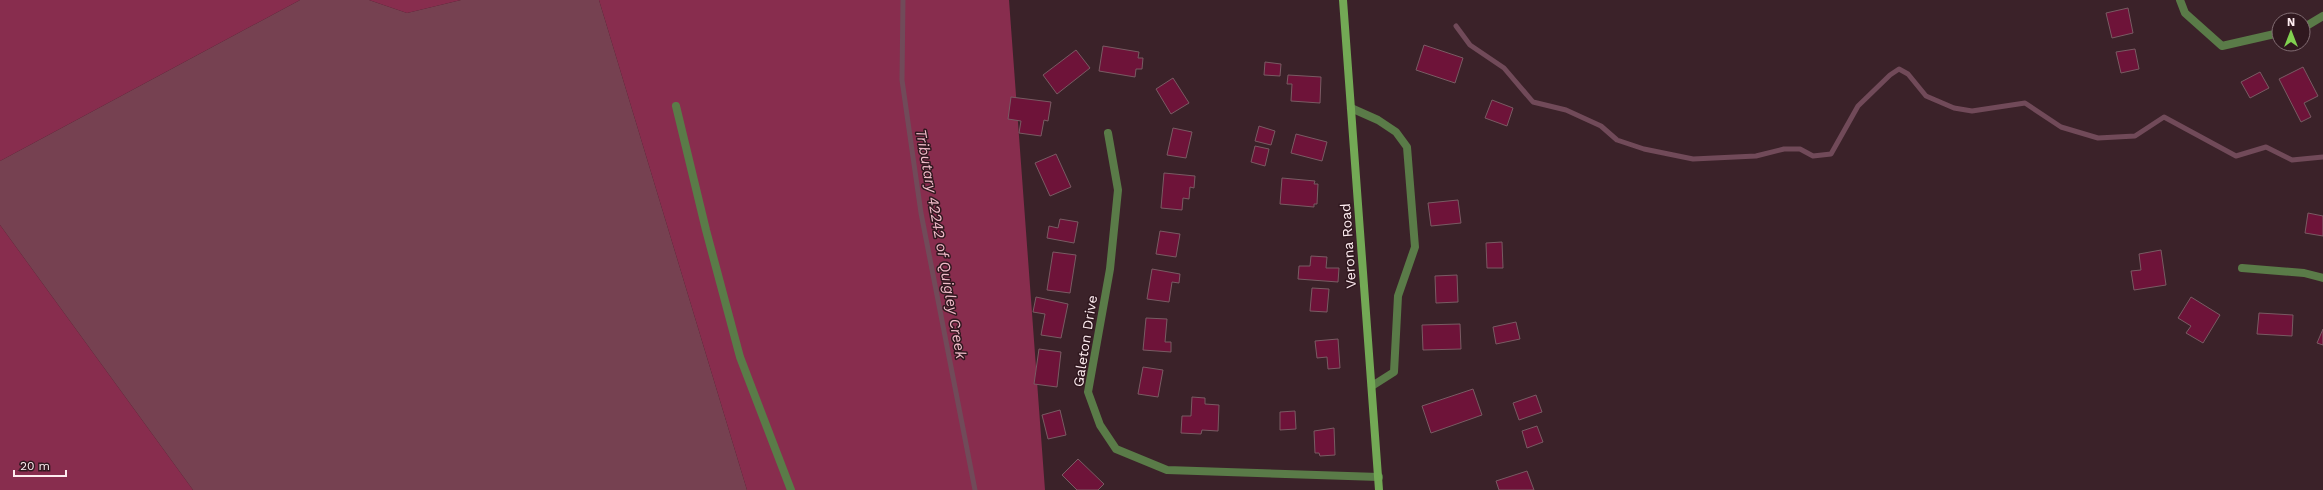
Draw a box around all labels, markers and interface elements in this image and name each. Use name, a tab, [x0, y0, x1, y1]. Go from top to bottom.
north arrow	[2271, 12, 2311, 52]
text: N	[2287, 16, 2295, 29]
water label: Tributary 42242 of Quigley Creek	[912, 128, 970, 361]
street label: Verona Road	[1337, 203, 1359, 289]
street label: Galeton Drive	[1070, 294, 1100, 388]
scale bar	[14, 452, 66, 478]
text: 20 m	[20, 459, 50, 473]

